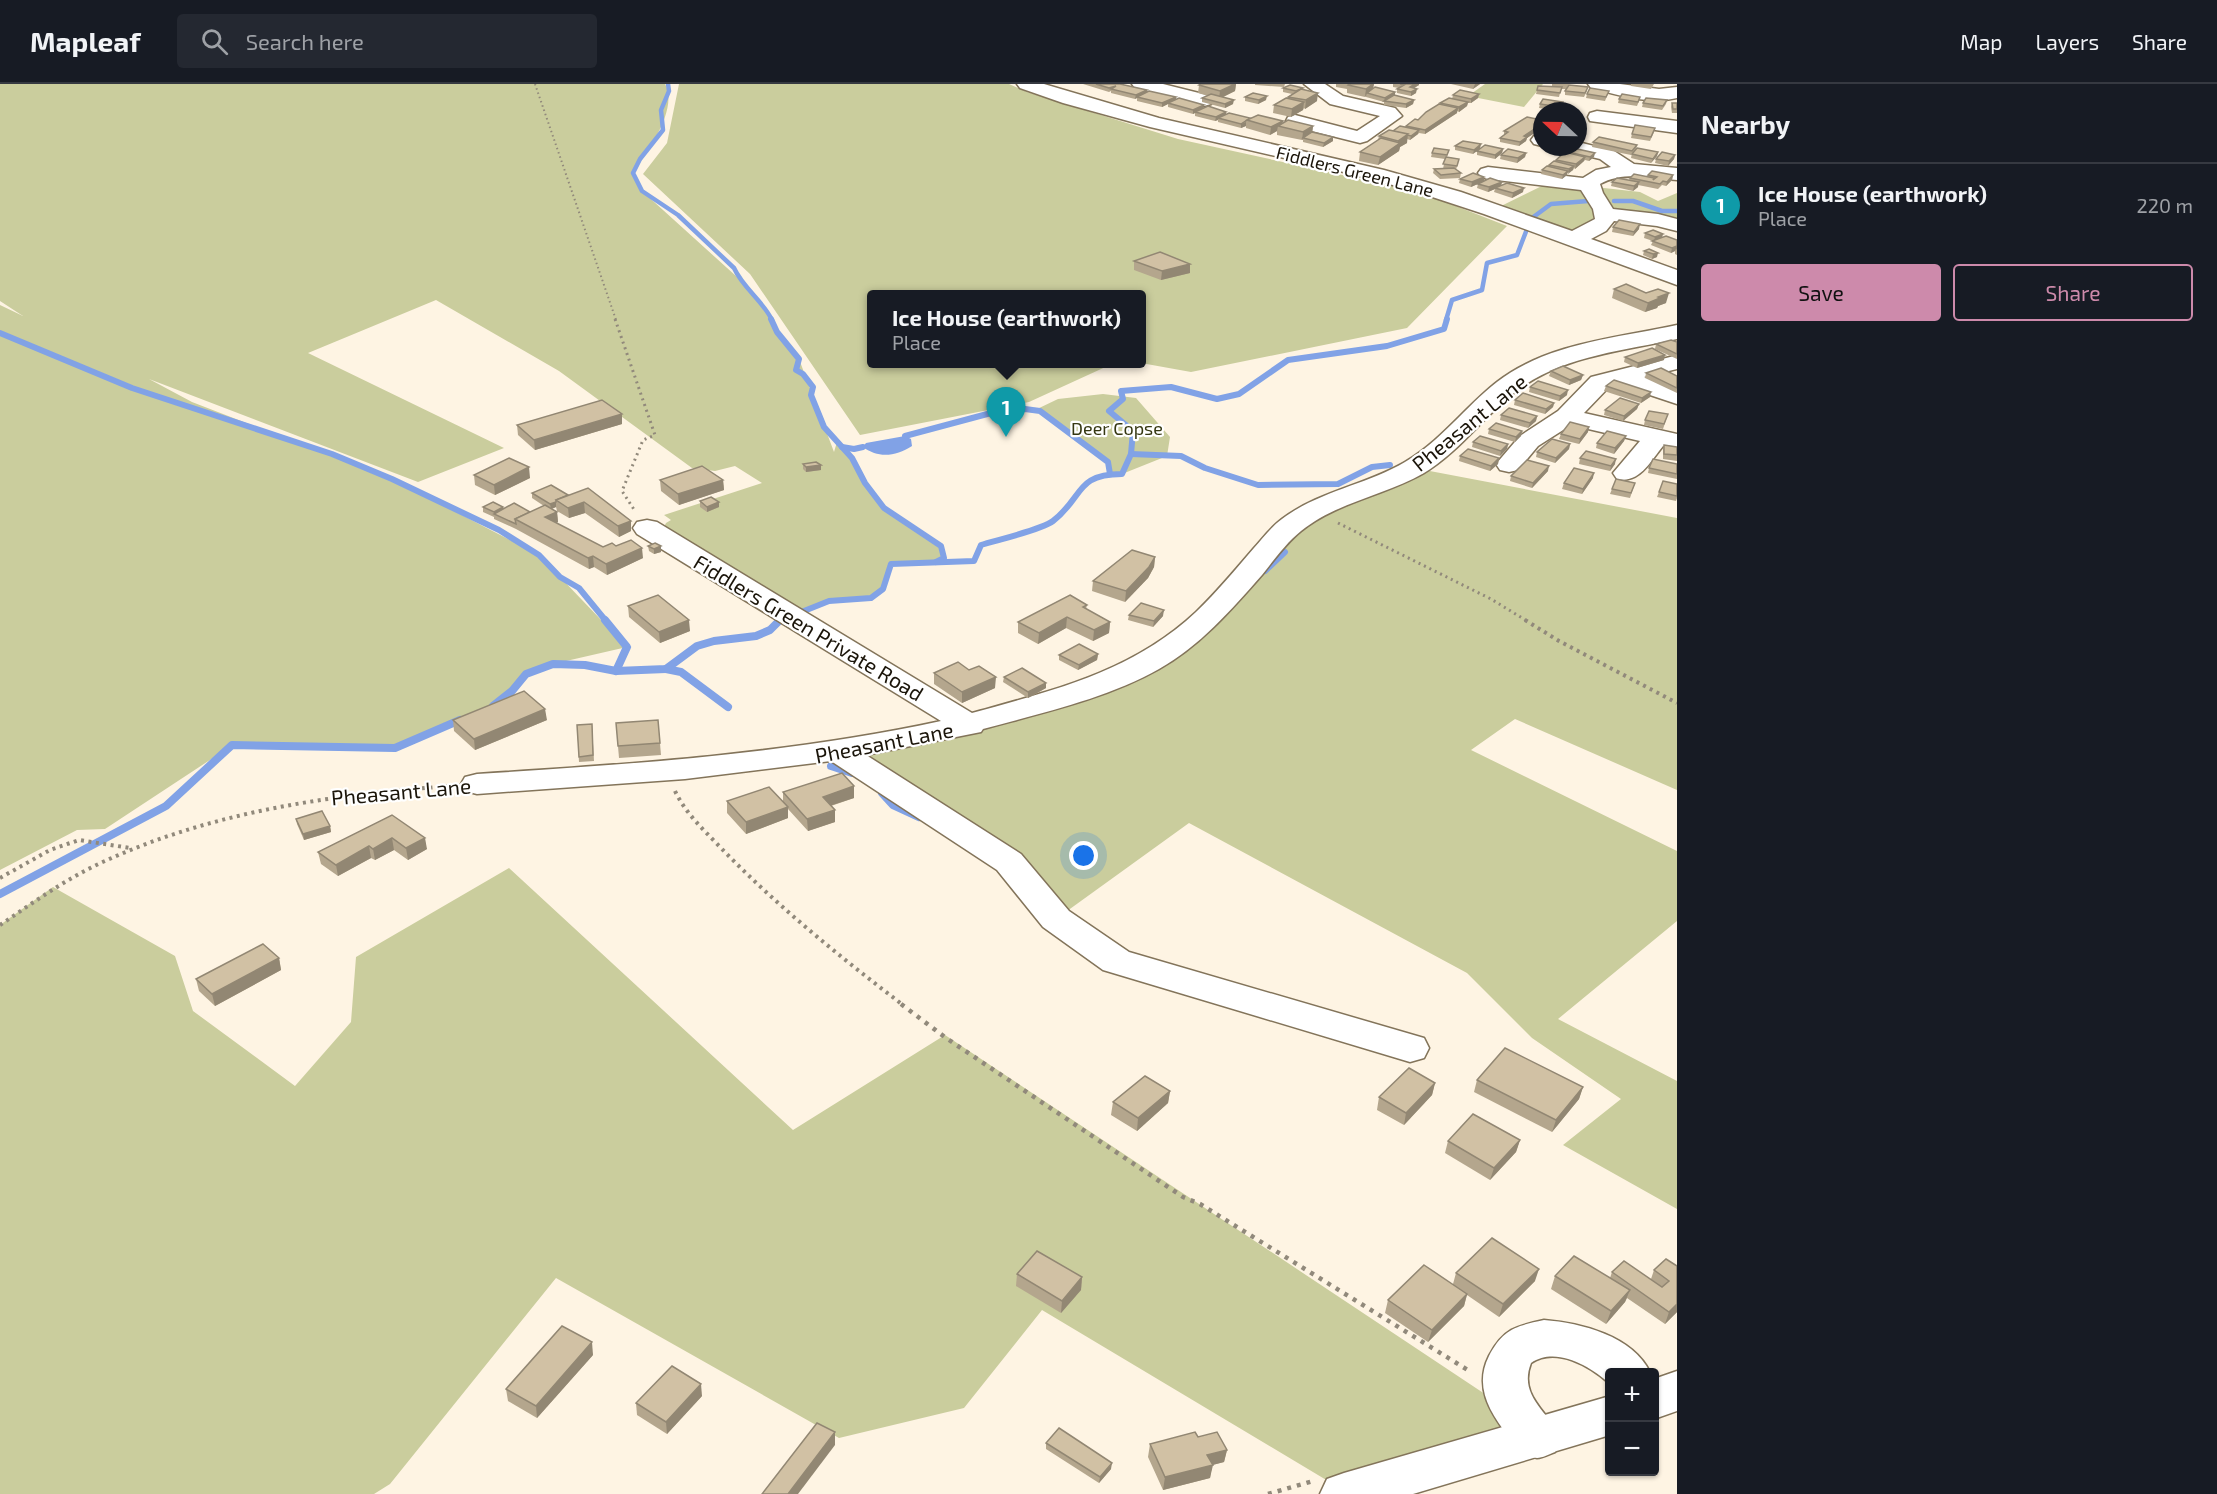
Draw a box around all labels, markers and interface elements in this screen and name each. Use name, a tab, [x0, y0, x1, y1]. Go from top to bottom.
search box	[177, 14, 597, 68]
text: Mapleaf	[30, 24, 141, 58]
icon: search	[198, 25, 231, 58]
text: Search here	[246, 28, 364, 54]
text: Map	[1960, 29, 2002, 54]
text: Layers	[2035, 29, 2099, 54]
text: Share	[2132, 29, 2187, 54]
north arrow	[1533, 102, 1587, 156]
text: Nearby	[1701, 108, 1790, 139]
street label: Fiddlers Green Lane	[1274, 141, 1436, 201]
text: Ice House (earthwork)	[1758, 180, 1987, 206]
text: 1	[1716, 193, 1725, 217]
text: 220 m	[2136, 193, 2193, 217]
text: Place	[1758, 206, 1807, 230]
button: Save	[1701, 264, 1941, 321]
button: Share	[1953, 264, 2193, 321]
popup	[867, 290, 1146, 368]
text: Ice House (earthwork)	[892, 304, 1121, 330]
text: Place	[892, 330, 941, 354]
street label: Pheasant Lane	[1407, 368, 1531, 476]
pin: 1	[986, 388, 1026, 437]
park label: Deer Copse	[1071, 417, 1163, 439]
street label: Fiddlers Green Private Road	[690, 548, 928, 706]
street label: Pheasant Lane	[813, 716, 955, 768]
street label: Pheasant Lane	[330, 772, 472, 810]
your location	[1069, 841, 1098, 870]
map controls	[1605, 1368, 1659, 1476]
button: +	[1605, 1368, 1659, 1422]
button: −	[1605, 1422, 1659, 1476]

